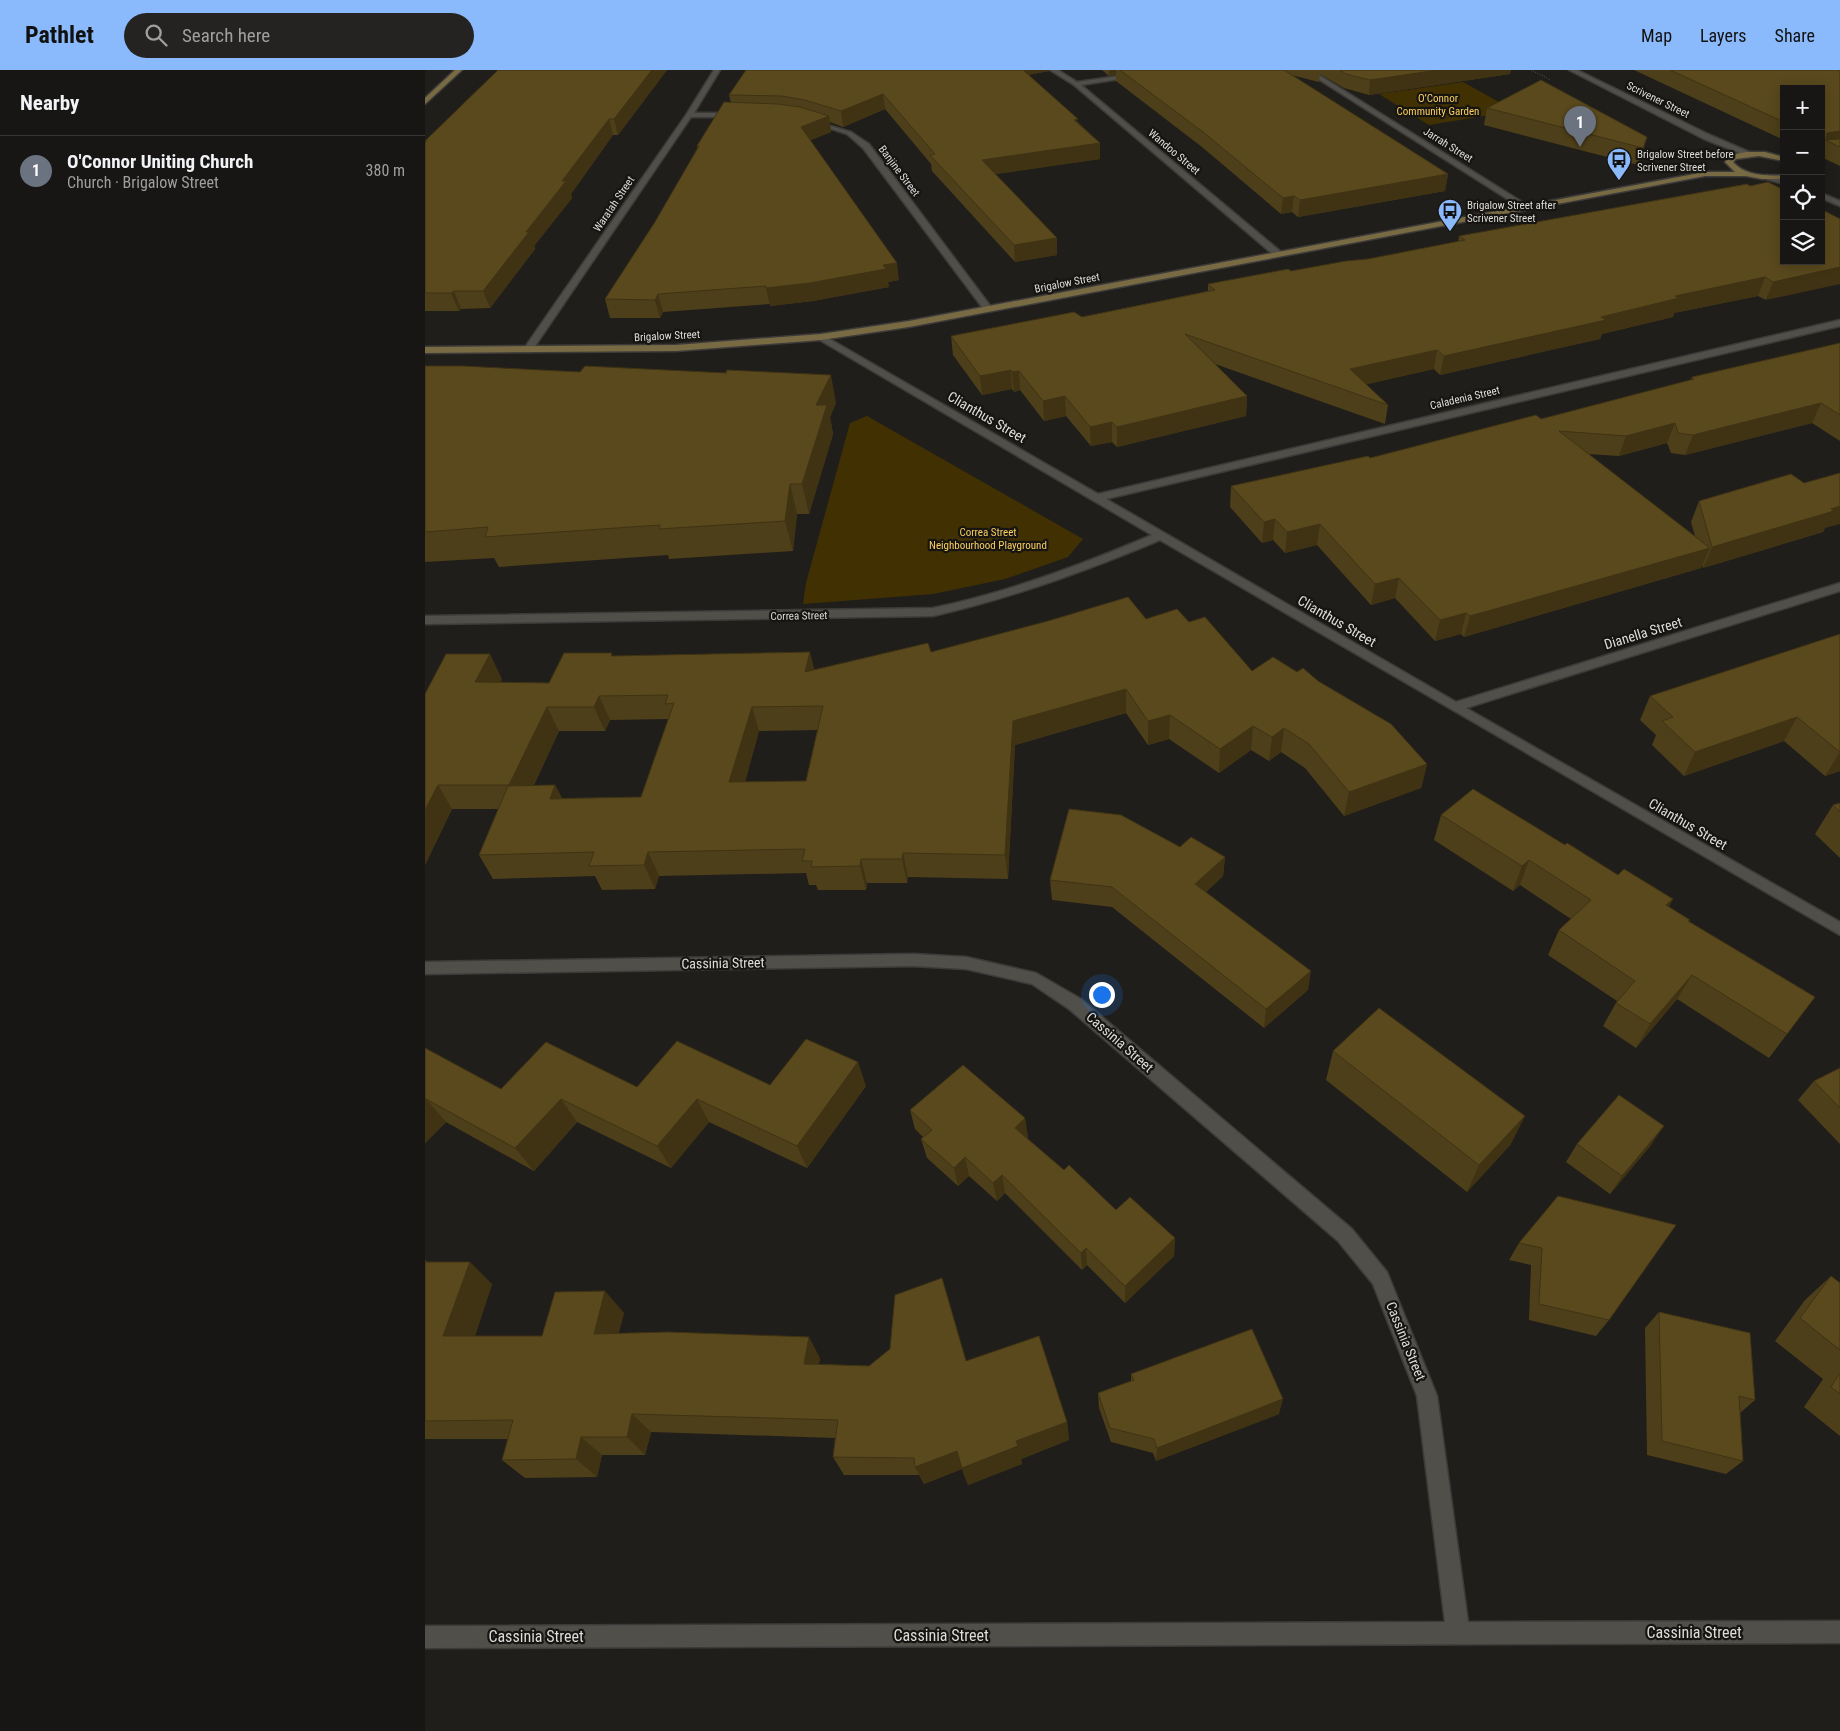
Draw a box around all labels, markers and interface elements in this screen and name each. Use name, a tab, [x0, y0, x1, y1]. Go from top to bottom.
search box	[124, 13, 474, 58]
text: Pathlet	[25, 21, 94, 49]
icon: search	[142, 21, 170, 49]
text: Search here	[182, 24, 270, 47]
text: Map	[1641, 25, 1672, 46]
text: Layers	[1700, 25, 1747, 46]
text: Share	[1775, 25, 1815, 46]
street label: Scrivener Street	[1624, 79, 1692, 121]
map controls	[1780, 85, 1825, 265]
button: +	[1780, 85, 1825, 130]
text: Nearby	[20, 91, 79, 115]
park label: O’Connor Community Garden	[1397, 92, 1479, 118]
pin: 1	[1564, 106, 1596, 147]
street label: Jarrah Street	[1421, 125, 1475, 165]
street label: Wandoo Street	[1145, 127, 1203, 177]
button: −	[1780, 130, 1825, 175]
street label: Banjine Street	[876, 143, 922, 199]
bus stop icon: Brigalow Street before Scrivener Street	[1606, 147, 1632, 181]
place label: Brigalow Street before Scrivener Street	[1637, 148, 1734, 174]
text: O'Connor Uniting Church	[67, 150, 253, 173]
text: 1	[32, 161, 40, 180]
text: 380 m	[366, 161, 405, 180]
text: Church · Brigalow Street	[67, 173, 219, 192]
street label: Waratah Street	[591, 174, 637, 234]
button: locate	[1780, 175, 1825, 220]
bus stop icon: Brigalow Street after Scrivener Street	[1437, 198, 1463, 232]
place label: Brigalow Street after Scrivener Street	[1467, 199, 1557, 225]
button: layers	[1780, 220, 1825, 265]
street label: Brigalow Street	[1033, 270, 1101, 296]
street label: Brigalow Street	[634, 328, 700, 344]
street label: Caladenia Street	[1429, 384, 1501, 412]
street label: Clianthus Street	[945, 388, 1029, 446]
park label: Correa Street Neighbourhood Playground	[929, 526, 1047, 552]
street label: Clianthus Street	[1295, 592, 1379, 650]
street label: Correa Street	[770, 609, 828, 623]
street label: Dianella Street	[1602, 614, 1684, 652]
street label: Clianthus Street	[1646, 795, 1730, 853]
street label: Cassinia Street	[681, 954, 765, 972]
your location	[1089, 982, 1115, 1008]
street label: Cassinia Street	[1083, 1009, 1157, 1075]
street label: Cassinia Street	[1383, 1299, 1429, 1383]
street label: Cassinia Street	[1646, 1623, 1742, 1642]
street label: Cassinia Street	[893, 1626, 989, 1645]
street label: Cassinia Street	[488, 1627, 584, 1646]

